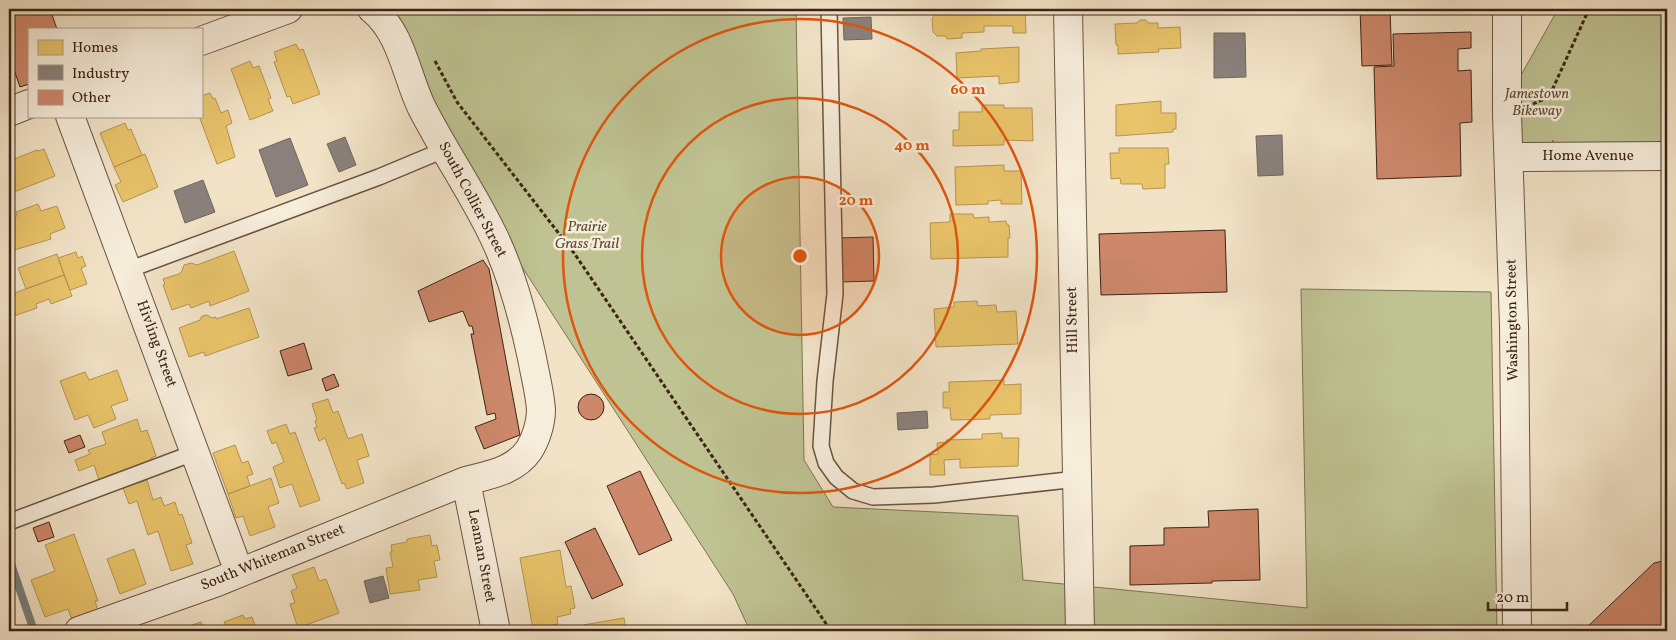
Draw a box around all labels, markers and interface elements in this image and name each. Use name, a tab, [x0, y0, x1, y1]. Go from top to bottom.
legend	[28, 28, 202, 118]
text: Homes	[72, 38, 118, 59]
text: Industry	[72, 64, 129, 85]
text: 60 m	[951, 80, 986, 101]
park label: Jamestown Bikeway	[1503, 84, 1569, 122]
text: Other	[72, 88, 111, 109]
text: 40 m	[894, 136, 930, 157]
street label: South Collier Street	[433, 138, 511, 262]
street label: Home Avenue	[1542, 146, 1634, 167]
text: 20 m	[839, 191, 874, 212]
park label: Prairie Grass Trail	[555, 217, 619, 255]
centre of rings	[791, 247, 809, 265]
street label: Washington Street	[1501, 259, 1525, 381]
street label: Hill Street	[1062, 286, 1084, 354]
street label: Hivling Street	[130, 297, 182, 391]
street label: Leaman Street	[462, 507, 500, 605]
street label: South Whiteman Street	[198, 519, 348, 597]
scale bar	[1488, 580, 1567, 612]
text: 20 m	[1496, 588, 1529, 609]

